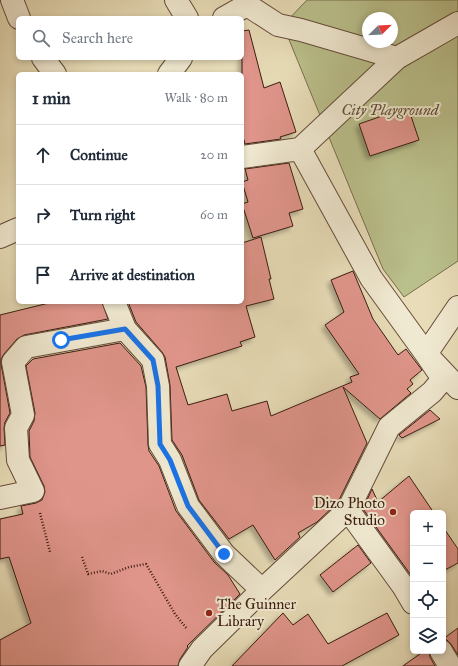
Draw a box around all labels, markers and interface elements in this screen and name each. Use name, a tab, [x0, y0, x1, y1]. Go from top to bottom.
north arrow	[362, 12, 398, 48]
search box	[16, 16, 244, 60]
icon: search	[30, 27, 52, 49]
text: Search here	[62, 29, 133, 47]
text: 1 min	[32, 88, 71, 109]
text: Walk · 80 m	[165, 90, 228, 106]
park label: City Playground	[341, 101, 440, 119]
icon: ahead	[32, 144, 54, 166]
text: Continue	[70, 146, 128, 164]
text: 20 m	[200, 147, 228, 163]
icon: right	[32, 204, 54, 226]
text: Turn right	[70, 206, 135, 224]
text: 60 m	[200, 207, 228, 223]
icon: arrive	[32, 264, 54, 286]
text: Arrive at destination	[70, 266, 195, 284]
route start	[52, 331, 70, 349]
place label: Dizo Photo Studio	[314, 494, 385, 529]
marker: Dizo Photo Studio	[388, 507, 398, 517]
map controls	[410, 510, 446, 654]
button: +	[410, 510, 446, 546]
route end	[215, 545, 233, 563]
button: −	[410, 546, 446, 582]
button: locate	[410, 582, 446, 618]
place label: The Guinner Library	[217, 595, 297, 630]
marker: The Guinner Library	[204, 608, 214, 618]
button: layers	[410, 618, 446, 654]

